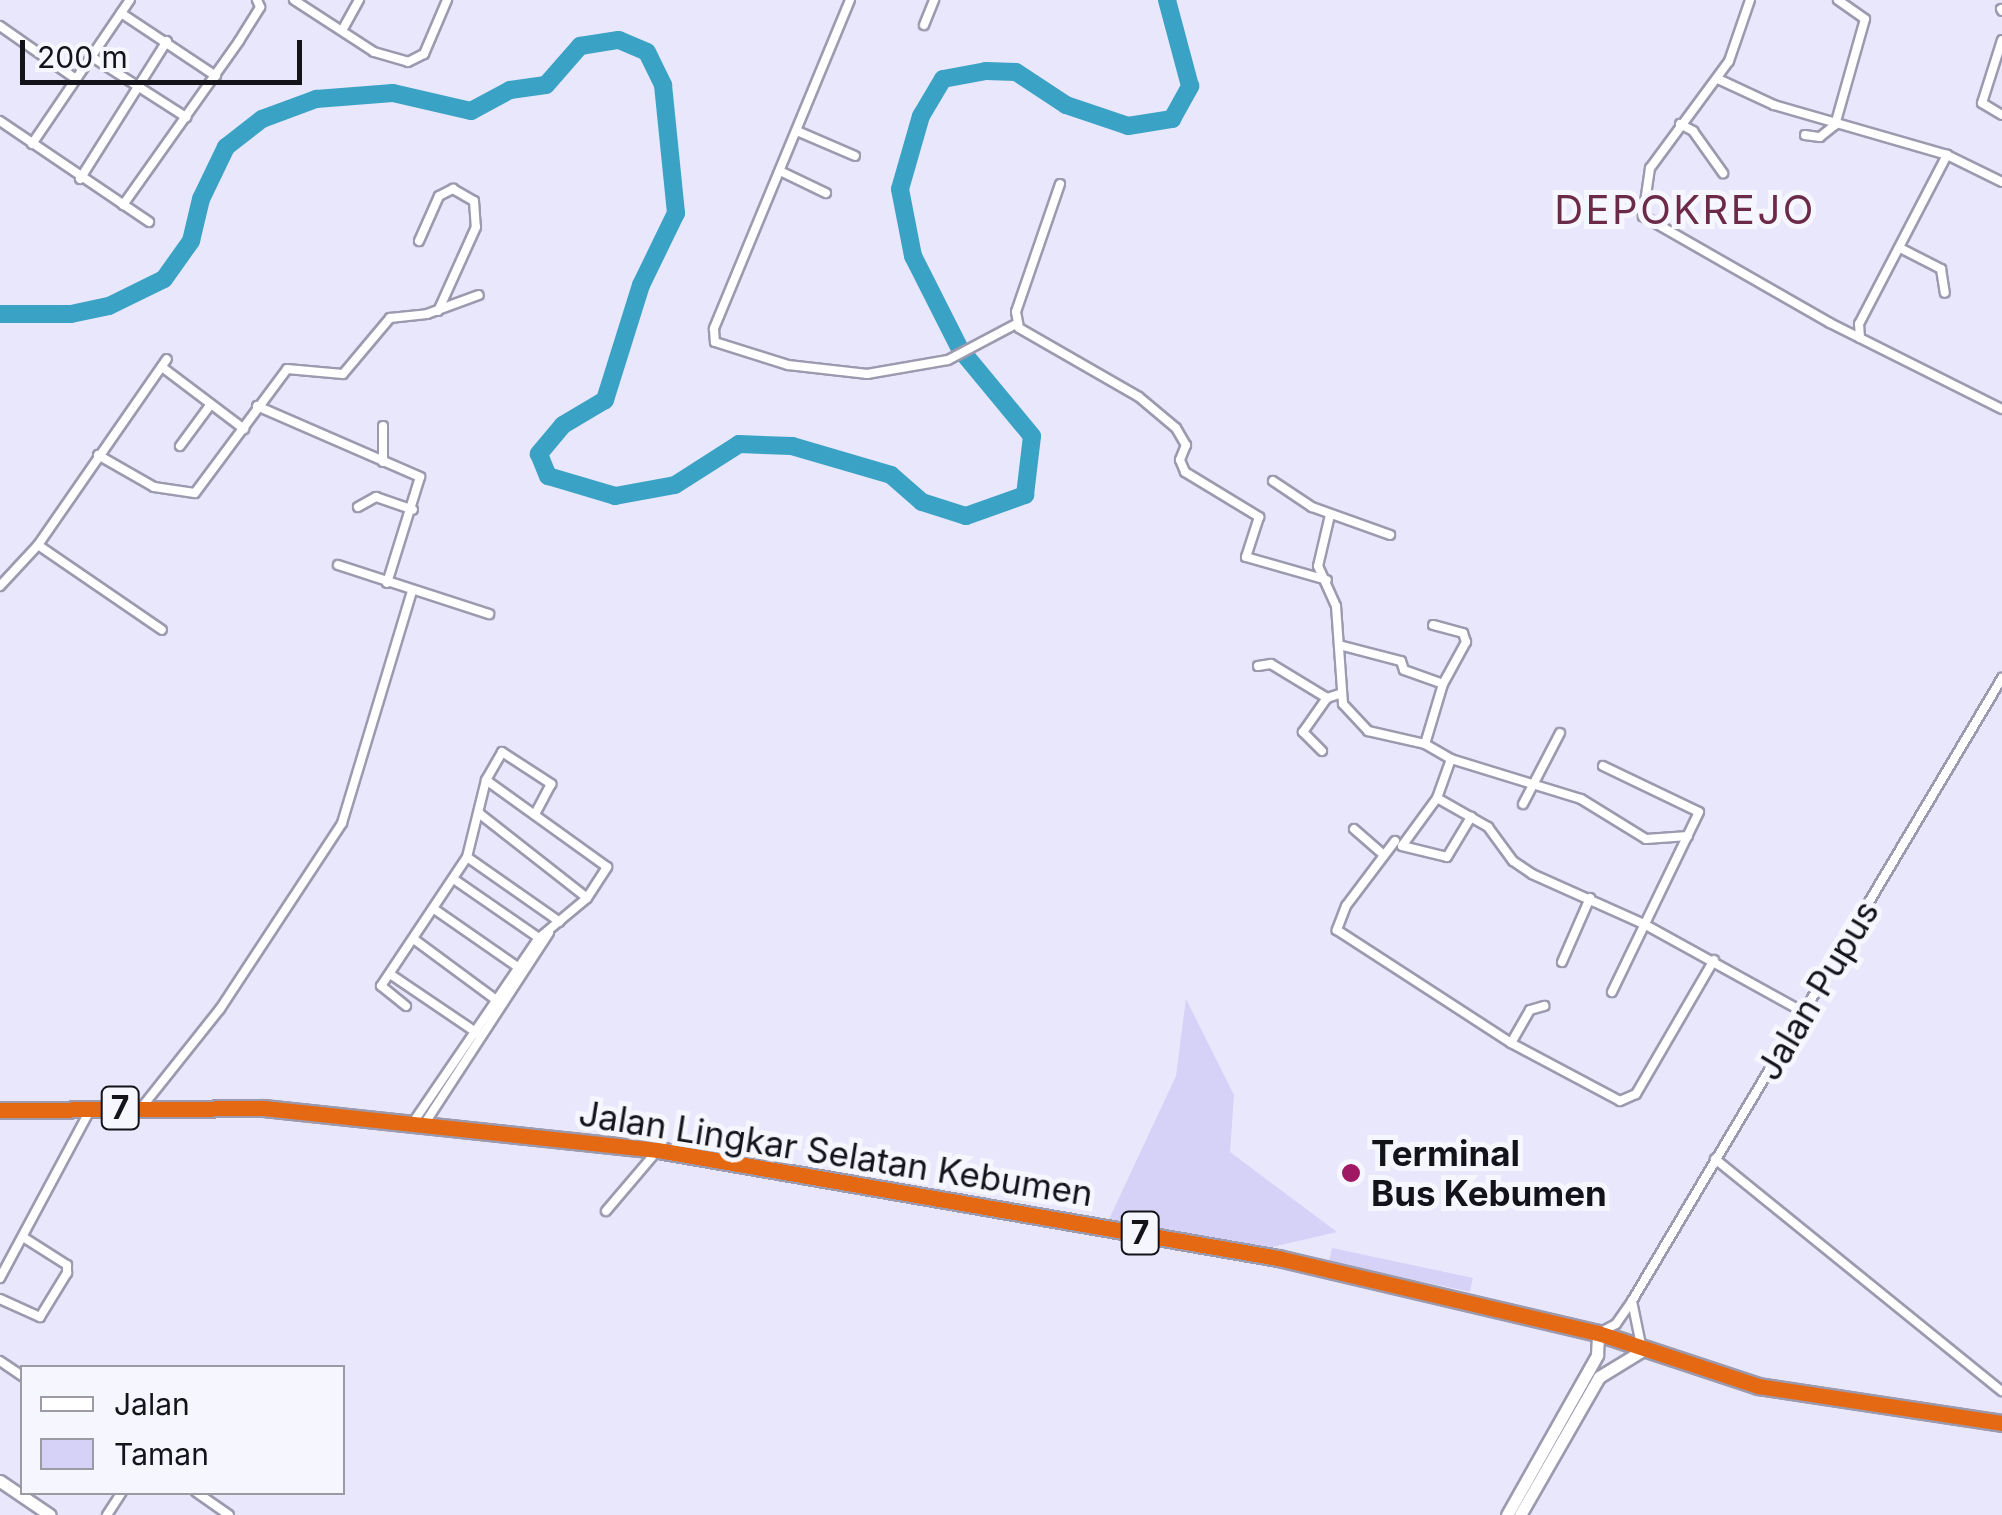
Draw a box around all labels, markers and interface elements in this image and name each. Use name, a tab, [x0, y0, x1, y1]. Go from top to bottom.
scale bar	[25, 20, 308, 82]
text: 200 m	[37, 39, 128, 75]
district label: DEPOKREJO	[1554, 186, 1816, 234]
street label: Jalan Pupus	[1747, 893, 1887, 1087]
road number: 7	[100, 1081, 140, 1135]
street label: Jalan Lingkar Selatan Kebumen	[576, 1092, 1096, 1214]
place label: Terminal Bus Kebumen	[1371, 1132, 1607, 1214]
marker: Terminal Bus Kebumen	[1340, 1162, 1362, 1184]
road number: 7	[1120, 1206, 1160, 1260]
legend	[20, 1365, 345, 1495]
text: Jalan	[114, 1386, 190, 1422]
text: Taman	[114, 1436, 209, 1472]

